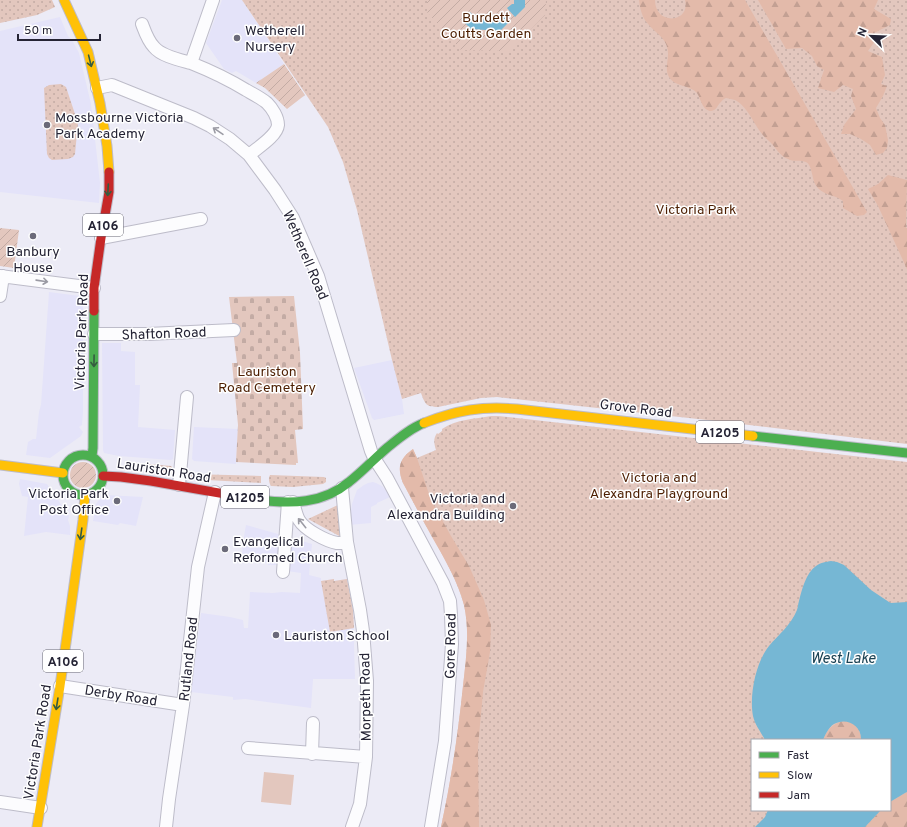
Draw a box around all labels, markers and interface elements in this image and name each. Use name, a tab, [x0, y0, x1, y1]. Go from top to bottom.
park label: Burdett Coutts Garden	[441, 10, 531, 43]
scale bar	[18, 16, 100, 42]
north arrow	[851, 16, 891, 56]
text: 50 m	[24, 23, 52, 39]
place label: Wetherell Nursery	[245, 23, 305, 56]
text: N	[855, 26, 871, 39]
marker: Wetherell Nursery	[232, 33, 242, 43]
one-way arrow	[87, 55, 95, 68]
place label: Mossbourne Victoria Park Academy	[55, 110, 183, 143]
marker: Mossbourne Victoria Park Academy	[42, 120, 52, 130]
one-way arrow	[213, 127, 224, 135]
one-way arrow	[105, 183, 112, 196]
park label: Victoria Park	[656, 202, 736, 219]
street label: Wetherell Road	[278, 208, 331, 303]
road number: A106	[83, 214, 123, 236]
marker: Banbury House	[28, 231, 38, 241]
place label: Banbury House	[6, 244, 60, 277]
street label: Victoria Park Road	[72, 273, 93, 391]
one-way arrow	[35, 277, 48, 285]
street label: Shafton Road	[121, 325, 207, 344]
one-way arrow	[90, 354, 97, 367]
park label: Lauriston Road Cemetery	[218, 364, 316, 397]
street label: Grove Road	[599, 397, 673, 422]
road number: A1205	[696, 421, 744, 443]
street label: Lauriston Road	[116, 456, 212, 487]
park label: Victoria and Alexandra Playground	[590, 470, 728, 503]
place label: Victoria Park Post Office	[28, 486, 109, 519]
road number: A1205	[221, 486, 269, 508]
place label: Victoria and Alexandra Building	[387, 491, 505, 524]
marker: Victoria Park Post Office	[112, 496, 122, 506]
marker: Victoria and Alexandra Building	[508, 501, 518, 511]
one-way arrow	[298, 517, 306, 528]
one-way arrow	[77, 527, 85, 540]
place label: Evangelical Reformed Church	[233, 534, 343, 567]
marker: Evangelical Reformed Church	[220, 544, 230, 554]
street label: Gore Road	[442, 613, 461, 679]
street label: Rutland Road	[177, 616, 202, 702]
place label: Lauriston School	[284, 628, 389, 645]
marker: Lauriston School	[271, 630, 281, 640]
road number: A106	[43, 650, 83, 672]
water label: West Lake	[810, 650, 876, 669]
street label: Morpeth Road	[357, 653, 376, 741]
street label: Derby Road	[83, 682, 158, 711]
street label: Victoria Park Road	[21, 683, 56, 801]
one-way arrow	[53, 697, 61, 710]
legend	[751, 739, 891, 811]
text: Fast	[787, 748, 809, 764]
text: Slow	[787, 768, 813, 784]
text: Jam	[787, 788, 810, 804]

